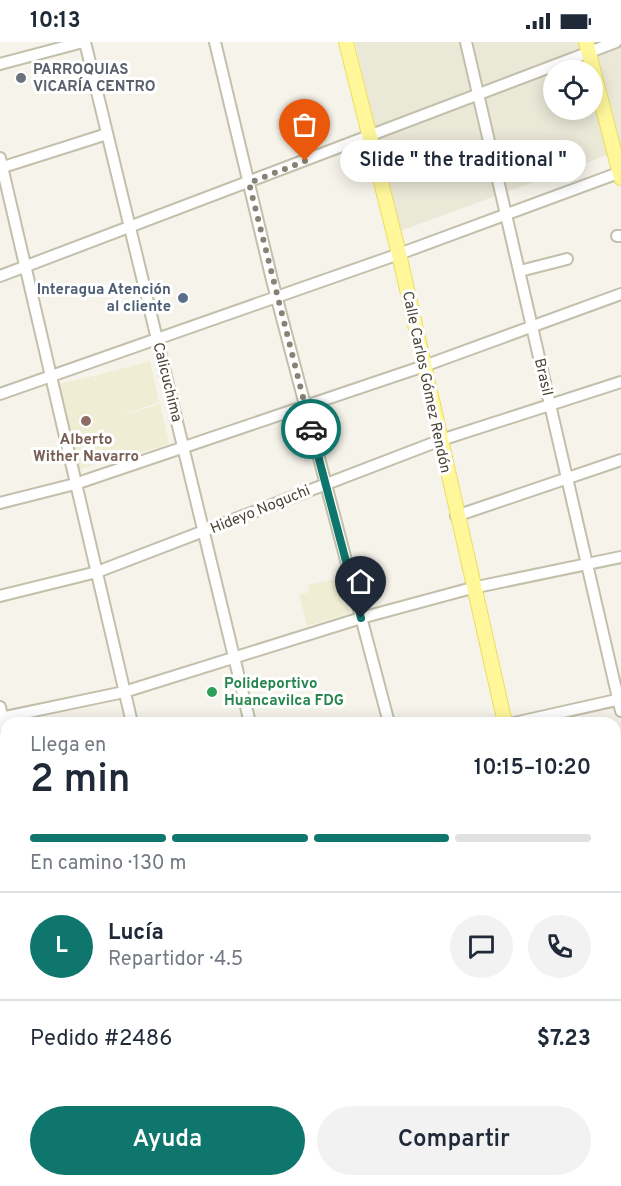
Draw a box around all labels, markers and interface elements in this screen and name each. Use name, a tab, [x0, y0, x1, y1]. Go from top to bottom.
text: 10:13	[30, 8, 81, 35]
map controls	[543, 60, 603, 120]
button: locate	[543, 60, 603, 120]
place label: PARROQUIAS VICARÍA CENTRO	[33, 61, 156, 97]
marker: PARROQUIAS VICARÍA CENTRO	[14, 71, 28, 85]
pin	[279, 99, 330, 161]
icon: bag	[288, 108, 321, 141]
callout: Slide " the traditional "	[341, 140, 587, 182]
text: Slide " the traditional "	[359, 148, 567, 174]
place label: Interagua Atención al cliente	[37, 281, 171, 317]
street label: Calle Carlos Gómez Rendón	[397, 290, 454, 475]
marker: Interagua Atención al cliente	[176, 291, 190, 305]
street label: Calicuchima	[147, 341, 186, 424]
street label: Brasil	[529, 357, 556, 398]
courier	[281, 399, 341, 459]
icon: car	[295, 413, 328, 446]
marker: Alberto Wither Navarro	[79, 414, 93, 428]
place label: Alberto Wither Navarro	[33, 431, 139, 467]
street label: Hideyo Noguchi	[208, 482, 313, 539]
pin	[335, 556, 386, 618]
icon: home	[344, 565, 377, 598]
place label: Polideportivo Huancavilca FDG	[224, 675, 344, 711]
marker: Polideportivo Huancavilca FDG	[205, 685, 219, 699]
text: Llega en	[30, 733, 106, 759]
text: 10:15–10:20	[474, 755, 591, 782]
text: 2 min	[30, 757, 131, 806]
text: En camino · 130 m	[30, 851, 186, 877]
button: chat	[450, 915, 513, 978]
button: phone	[528, 915, 591, 978]
text: Lucía	[108, 920, 164, 947]
text: L	[55, 933, 68, 960]
text: Repartidor · 4.5	[108, 947, 243, 973]
text: Pedido #2486	[30, 1026, 172, 1053]
text: $7.23	[537, 1026, 591, 1053]
button: Ayuda	[30, 1106, 305, 1175]
button: Compartir	[317, 1106, 591, 1175]

